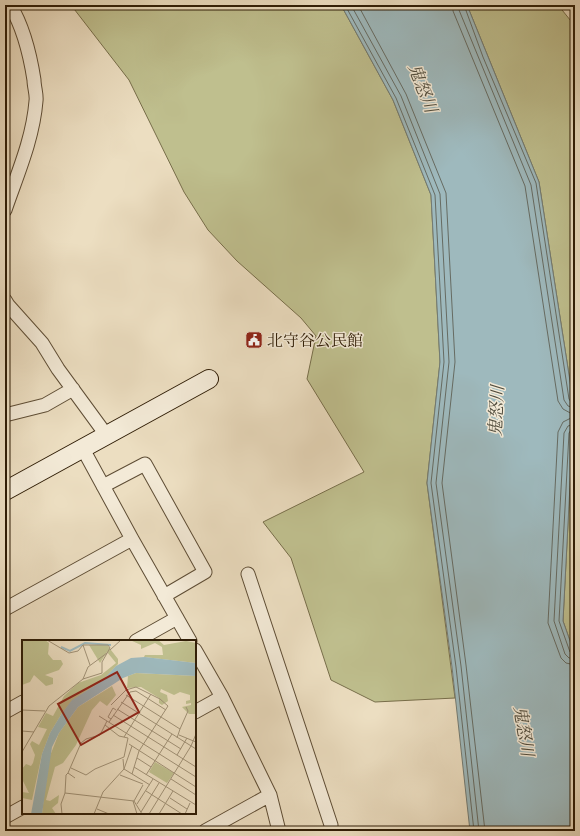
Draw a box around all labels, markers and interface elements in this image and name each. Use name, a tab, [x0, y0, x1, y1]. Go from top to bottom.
water label: 鬼怒川	[402, 61, 442, 118]
public building icon: 北守谷公民館	[244, 330, 264, 350]
place label: 北守谷公民館	[267, 331, 363, 353]
water label: 鬼怒川	[485, 383, 510, 437]
inset map	[22, 640, 196, 814]
water label: 鬼怒川	[507, 704, 538, 760]

